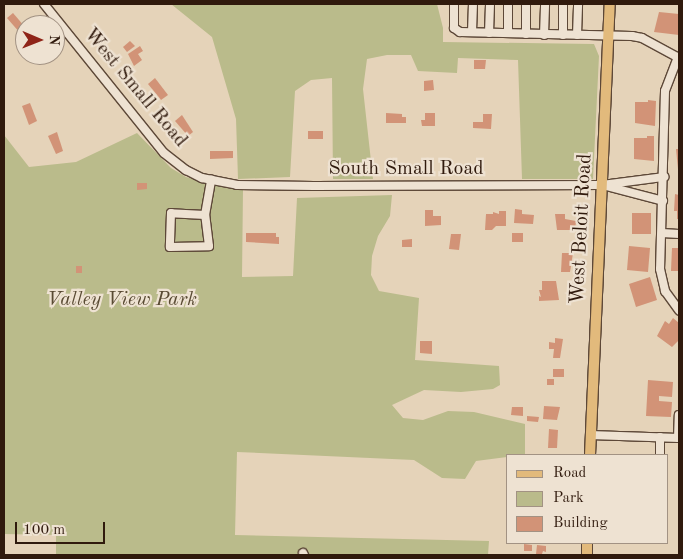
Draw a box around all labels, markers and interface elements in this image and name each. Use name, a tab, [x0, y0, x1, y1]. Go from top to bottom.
north arrow	[15, 15, 65, 65]
street label: West Small Road	[78, 23, 192, 153]
text: N	[47, 35, 61, 46]
street label: West Beloit Road	[566, 153, 598, 305]
street label: South Small Road	[328, 157, 484, 181]
park label: Valley View Park	[47, 288, 197, 312]
legend	[506, 454, 668, 544]
text: Road	[553, 466, 586, 481]
text: Park	[553, 491, 584, 506]
scale bar	[18, 512, 108, 544]
text: Building	[553, 516, 608, 531]
text: 100 m	[23, 523, 65, 538]

